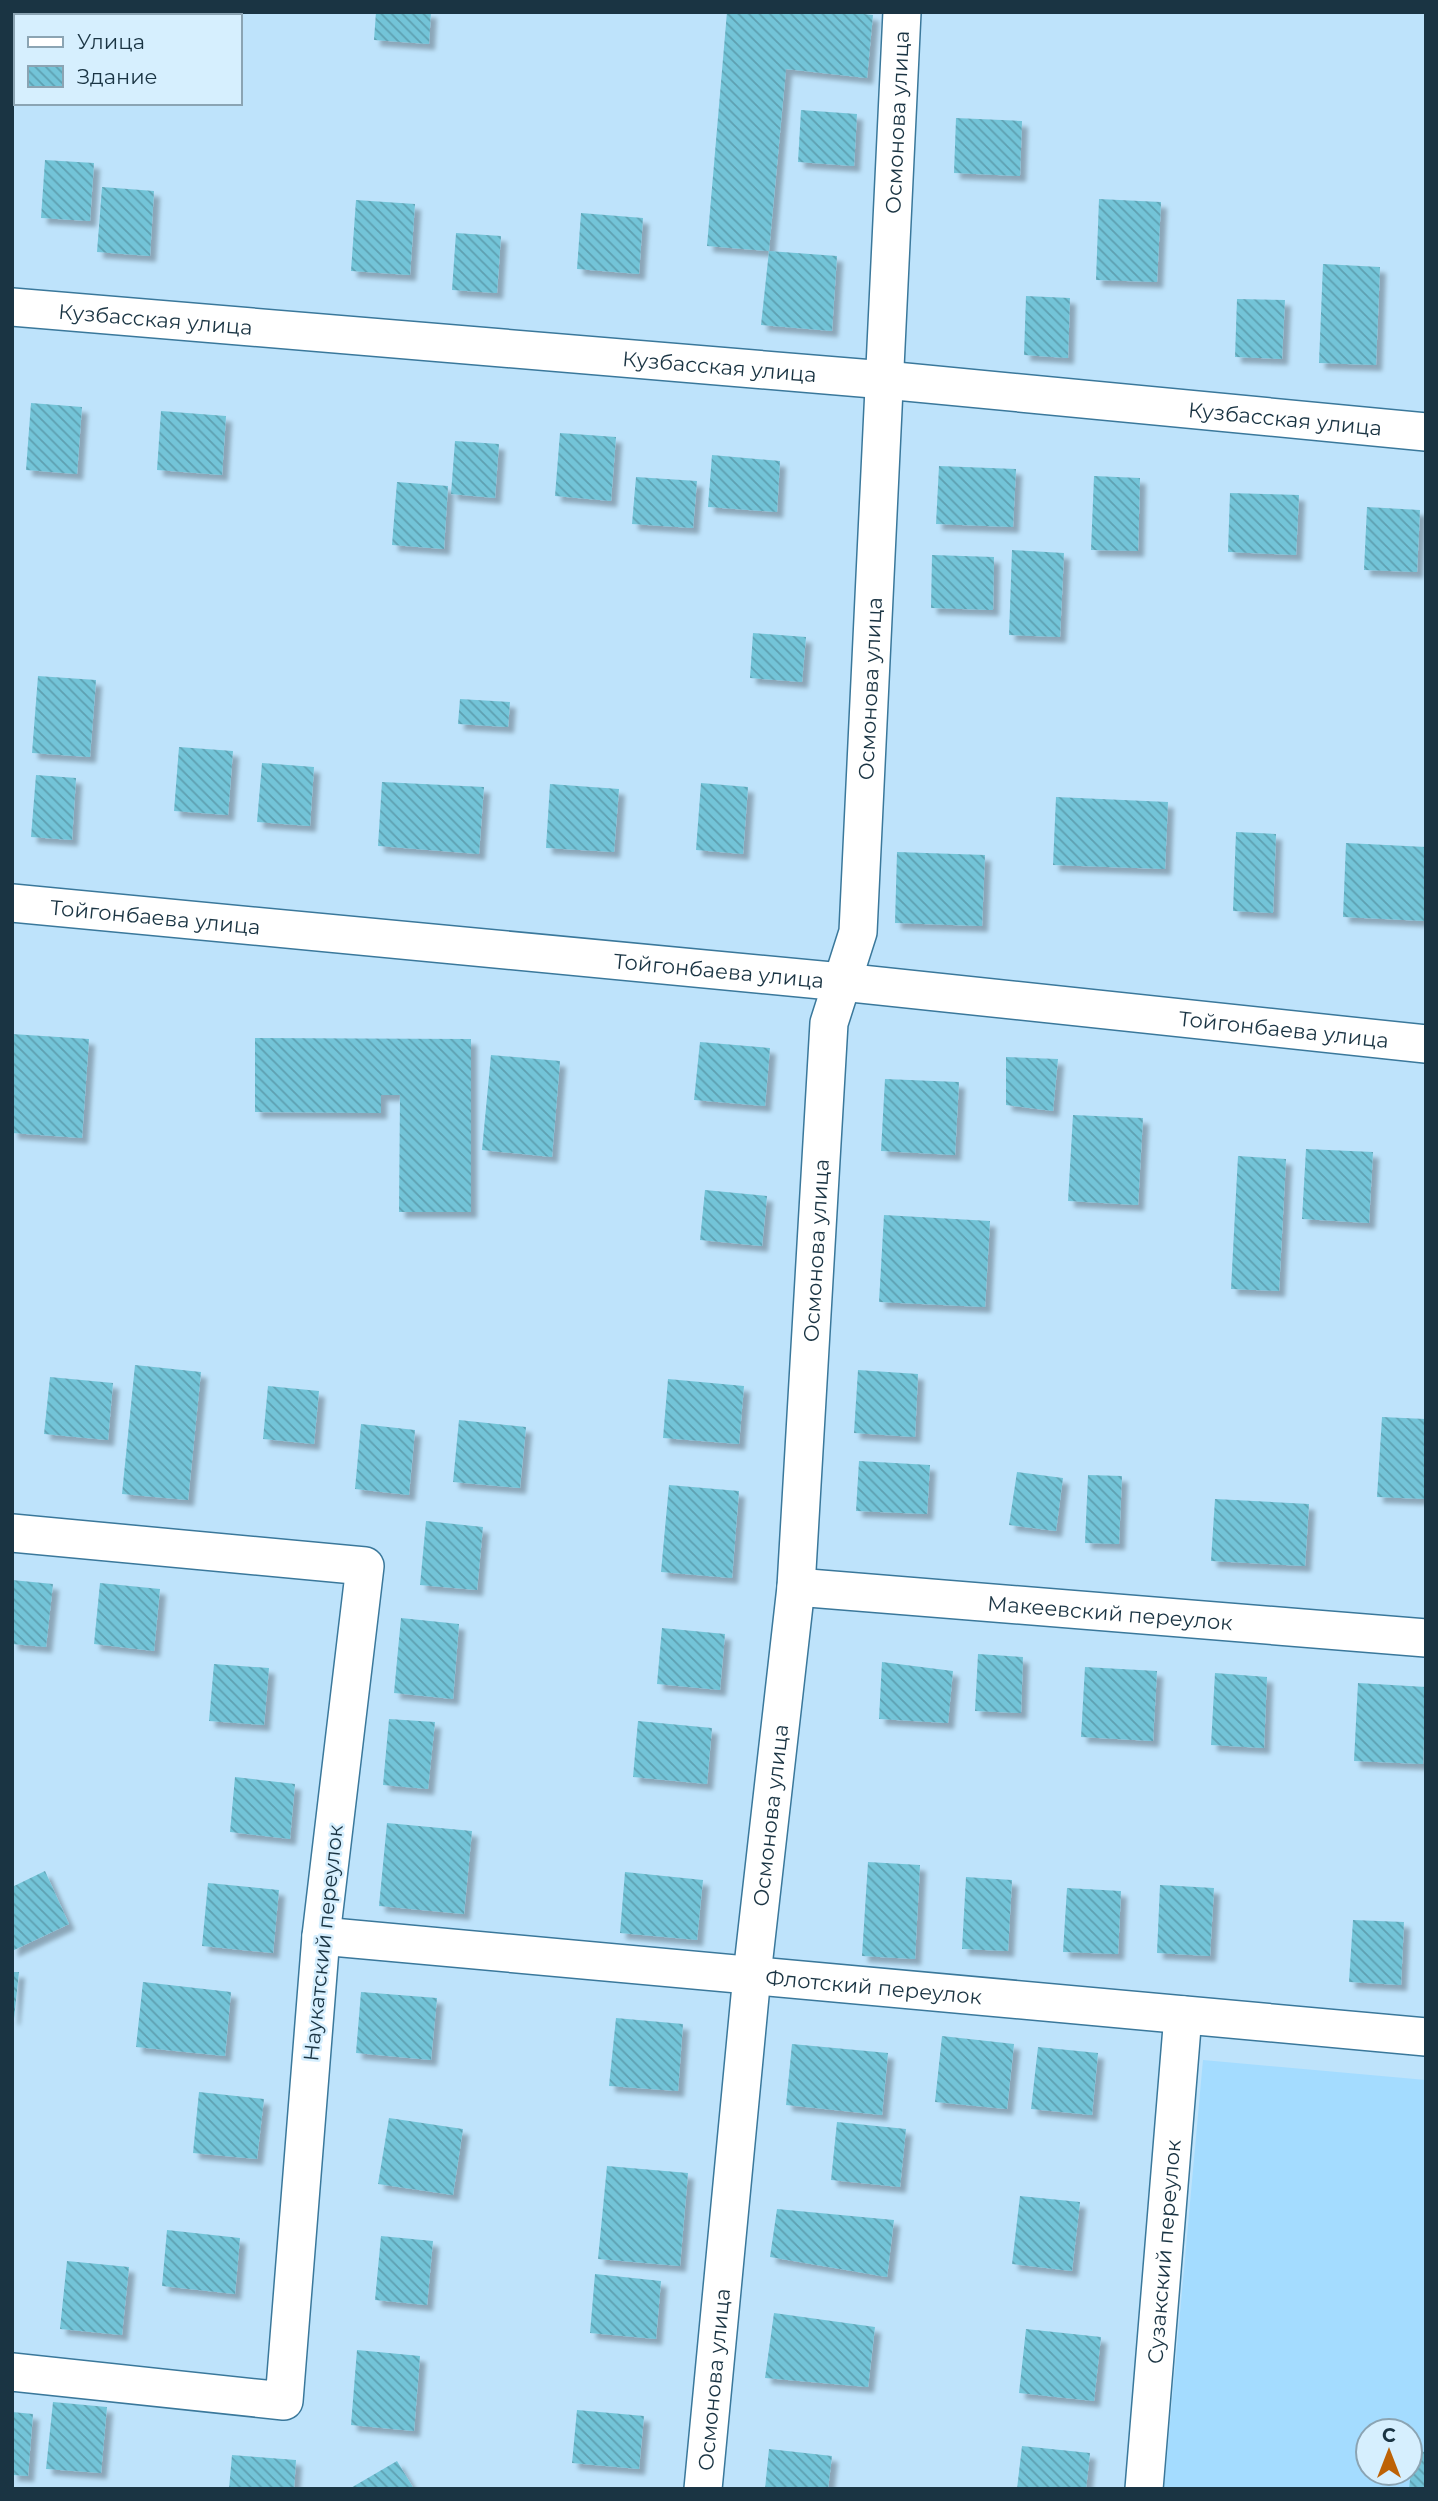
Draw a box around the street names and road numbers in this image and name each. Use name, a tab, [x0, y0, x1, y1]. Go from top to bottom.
street label: Осмонова улица	[880, 30, 914, 214]
street label: Кузбасская улица	[57, 298, 254, 340]
street label: Кузбасская улица	[621, 346, 818, 387]
street label: Кузбасская улица	[1187, 397, 1383, 440]
street label: Осмонова улица	[853, 596, 887, 781]
street label: Тойгонбаева улица	[49, 894, 262, 939]
street label: Тойгонбаева улица	[612, 948, 825, 993]
street label: Тойгонбаева улица	[1177, 1005, 1390, 1052]
street label: Осмонова улица	[798, 1158, 834, 1343]
street label: Макеевский переулок	[986, 1590, 1234, 1635]
street label: Осмонова улица	[747, 1723, 793, 1908]
street label: Наукатский переулок	[298, 1824, 348, 2062]
street label: Флотский переулок	[764, 1964, 983, 2009]
street label: Сузакский переулок	[1142, 2139, 1185, 2365]
street label: Осмонова улица	[692, 2287, 735, 2472]

